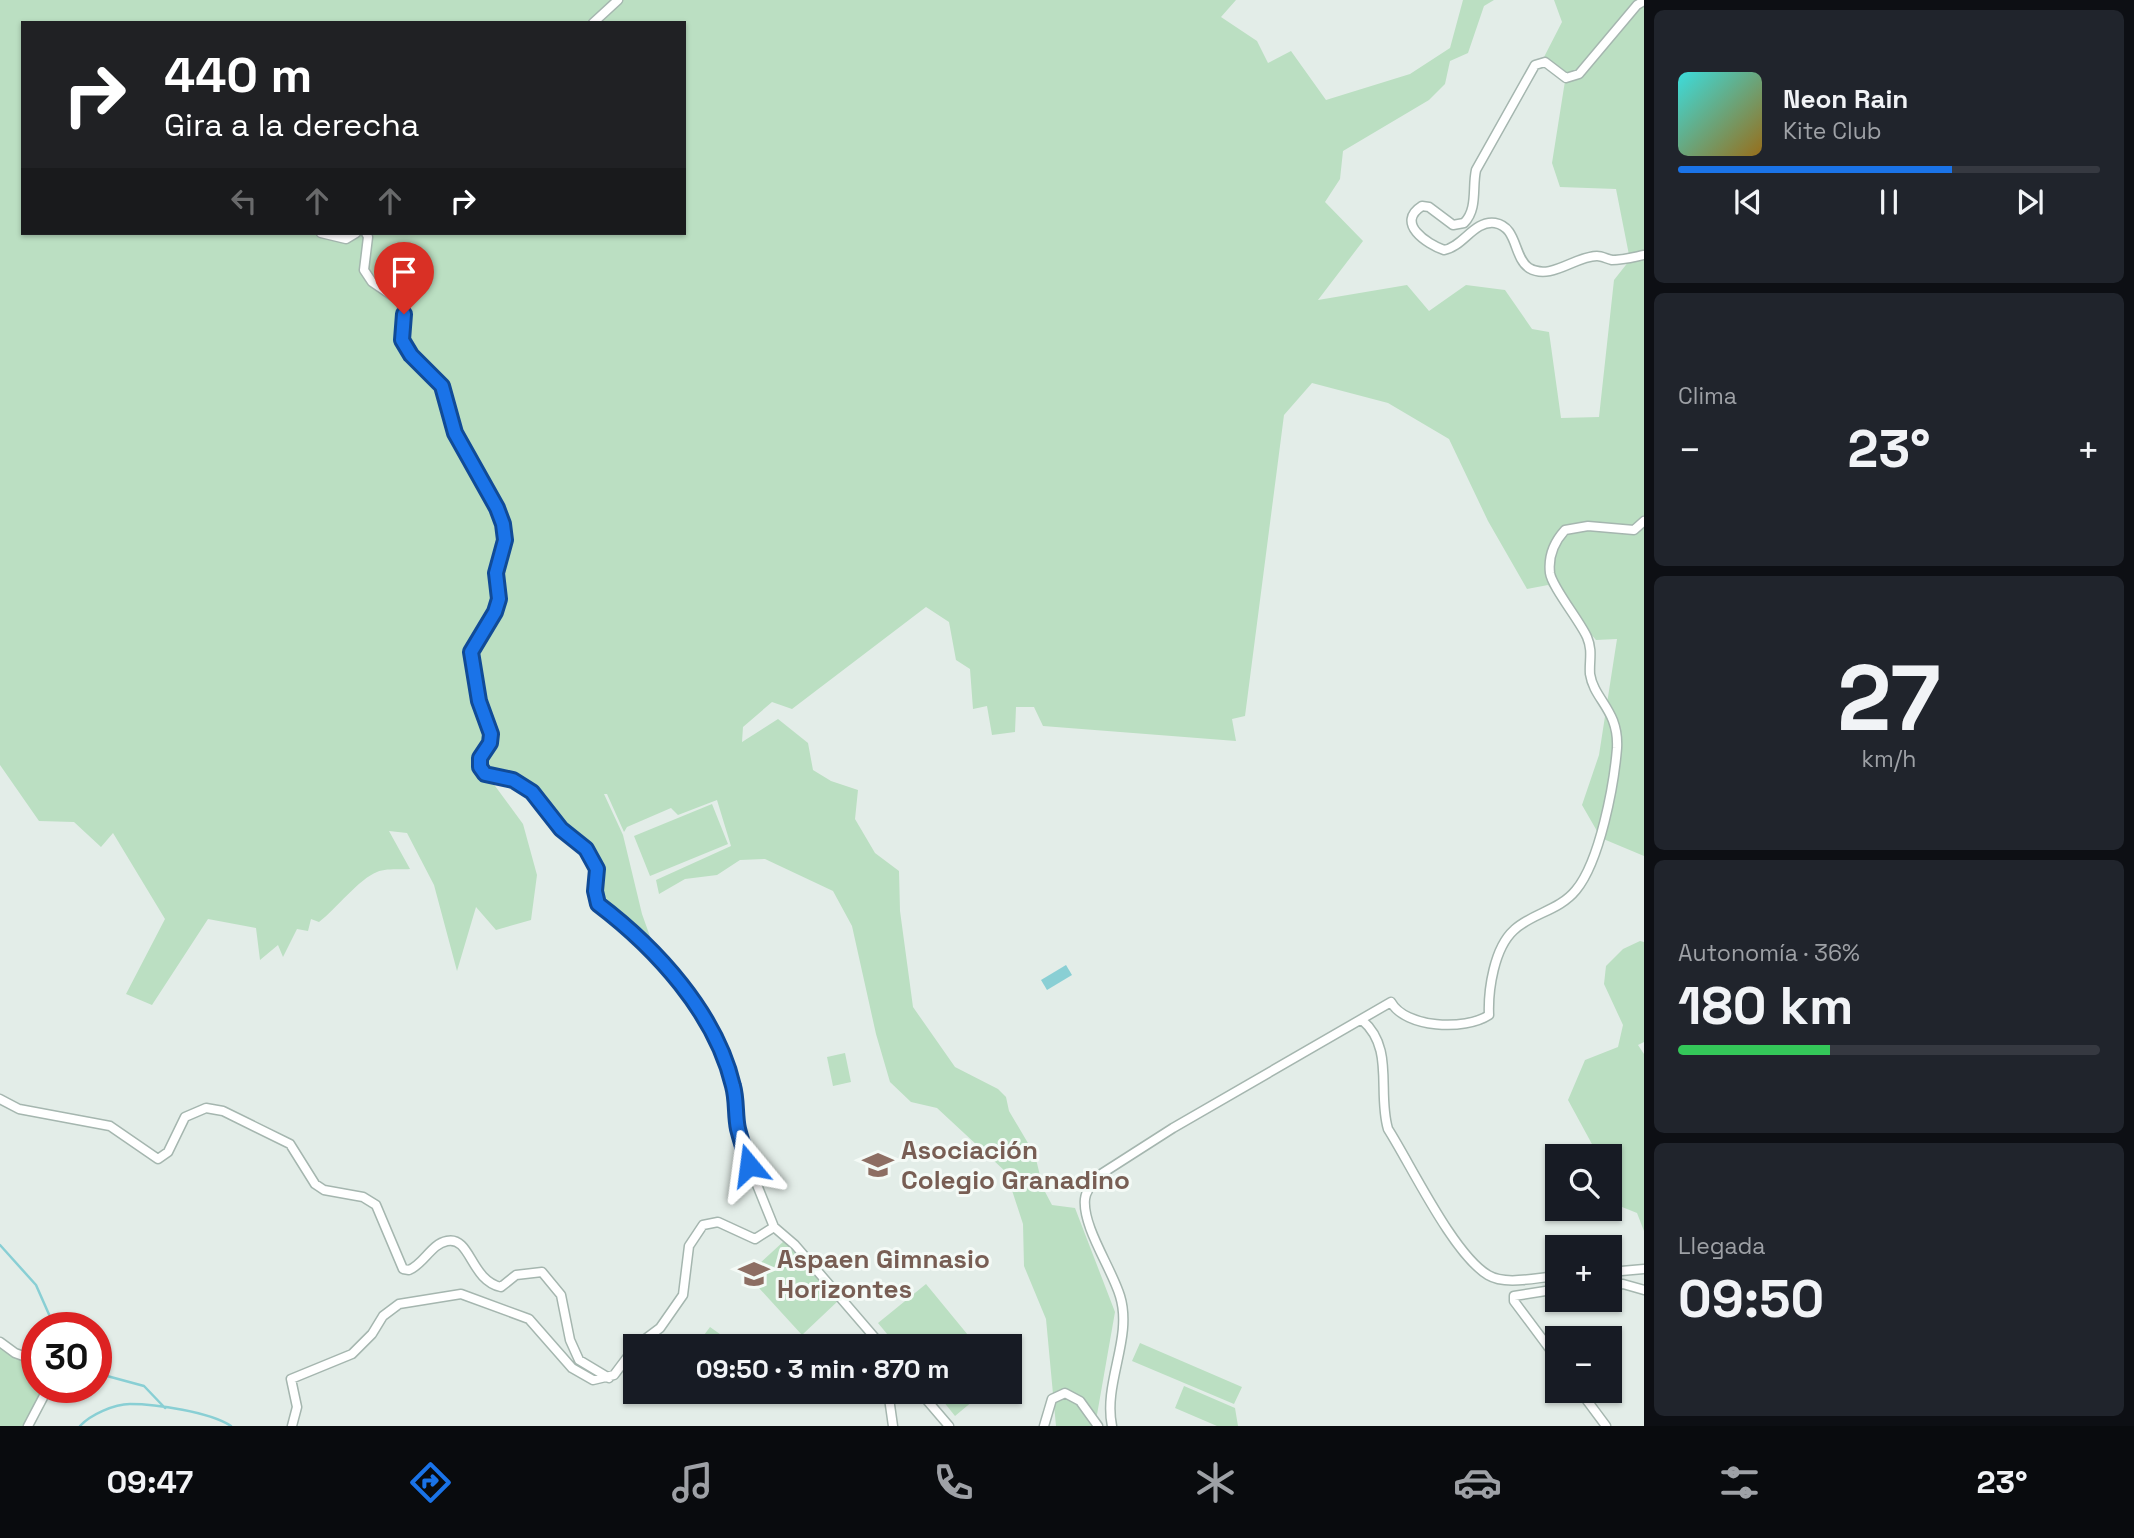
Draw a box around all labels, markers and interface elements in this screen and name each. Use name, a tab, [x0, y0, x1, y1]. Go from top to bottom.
text: 440 m	[164, 44, 312, 106]
icon: right	[49, 49, 140, 140]
text: Neon Rain	[1783, 82, 1908, 116]
text: Gira a la derecha	[164, 105, 419, 145]
text: Kite Club	[1783, 116, 1882, 146]
icon: left	[225, 182, 263, 220]
icon: ahead	[298, 182, 336, 220]
icon: ahead	[371, 182, 409, 220]
icon: right	[444, 182, 482, 220]
icon: previous	[1729, 183, 1767, 221]
icon: pause	[1870, 183, 1908, 221]
icon: next	[2011, 183, 2049, 221]
pin	[374, 242, 434, 314]
icon: arrive	[385, 253, 423, 291]
text: Clima	[1678, 381, 1737, 411]
text: 23°	[1848, 416, 1931, 482]
text: −	[1678, 426, 1702, 474]
text: +	[2076, 426, 2100, 474]
text: 27	[1837, 640, 1941, 757]
text: km/h	[1862, 744, 1916, 774]
text: Autonomía · 36%	[1678, 938, 1860, 968]
text: 180 km	[1678, 973, 1853, 1039]
position arrow	[712, 1128, 786, 1202]
place label: Asociación Colegio Granadino	[901, 1133, 1130, 1197]
map controls	[1545, 1144, 1622, 1403]
button: search	[1545, 1144, 1622, 1221]
school or university icon: Asociación Colegio Granadino	[861, 1148, 895, 1182]
text: Llegada	[1678, 1231, 1766, 1261]
button: +	[1545, 1235, 1622, 1312]
place label: Aspaen Gimnasio Horizontes	[777, 1242, 990, 1306]
school or university icon: Aspaen Gimnasio Horizontes	[737, 1257, 771, 1291]
text: 09:50	[1678, 1266, 1824, 1332]
speed limit sign: 30	[21, 1312, 112, 1403]
button: −	[1545, 1326, 1622, 1403]
text: 09:50 · 3 min · 870 m	[696, 1352, 949, 1386]
icon: directions	[406, 1458, 455, 1507]
icon: music	[668, 1458, 717, 1507]
icon: phone	[929, 1458, 978, 1507]
icon: climate	[1191, 1458, 1240, 1507]
icon: car	[1453, 1458, 1502, 1507]
icon: filters	[1715, 1458, 1764, 1507]
text: 09:47	[106, 1462, 193, 1502]
text: 23°	[1977, 1462, 2028, 1502]

